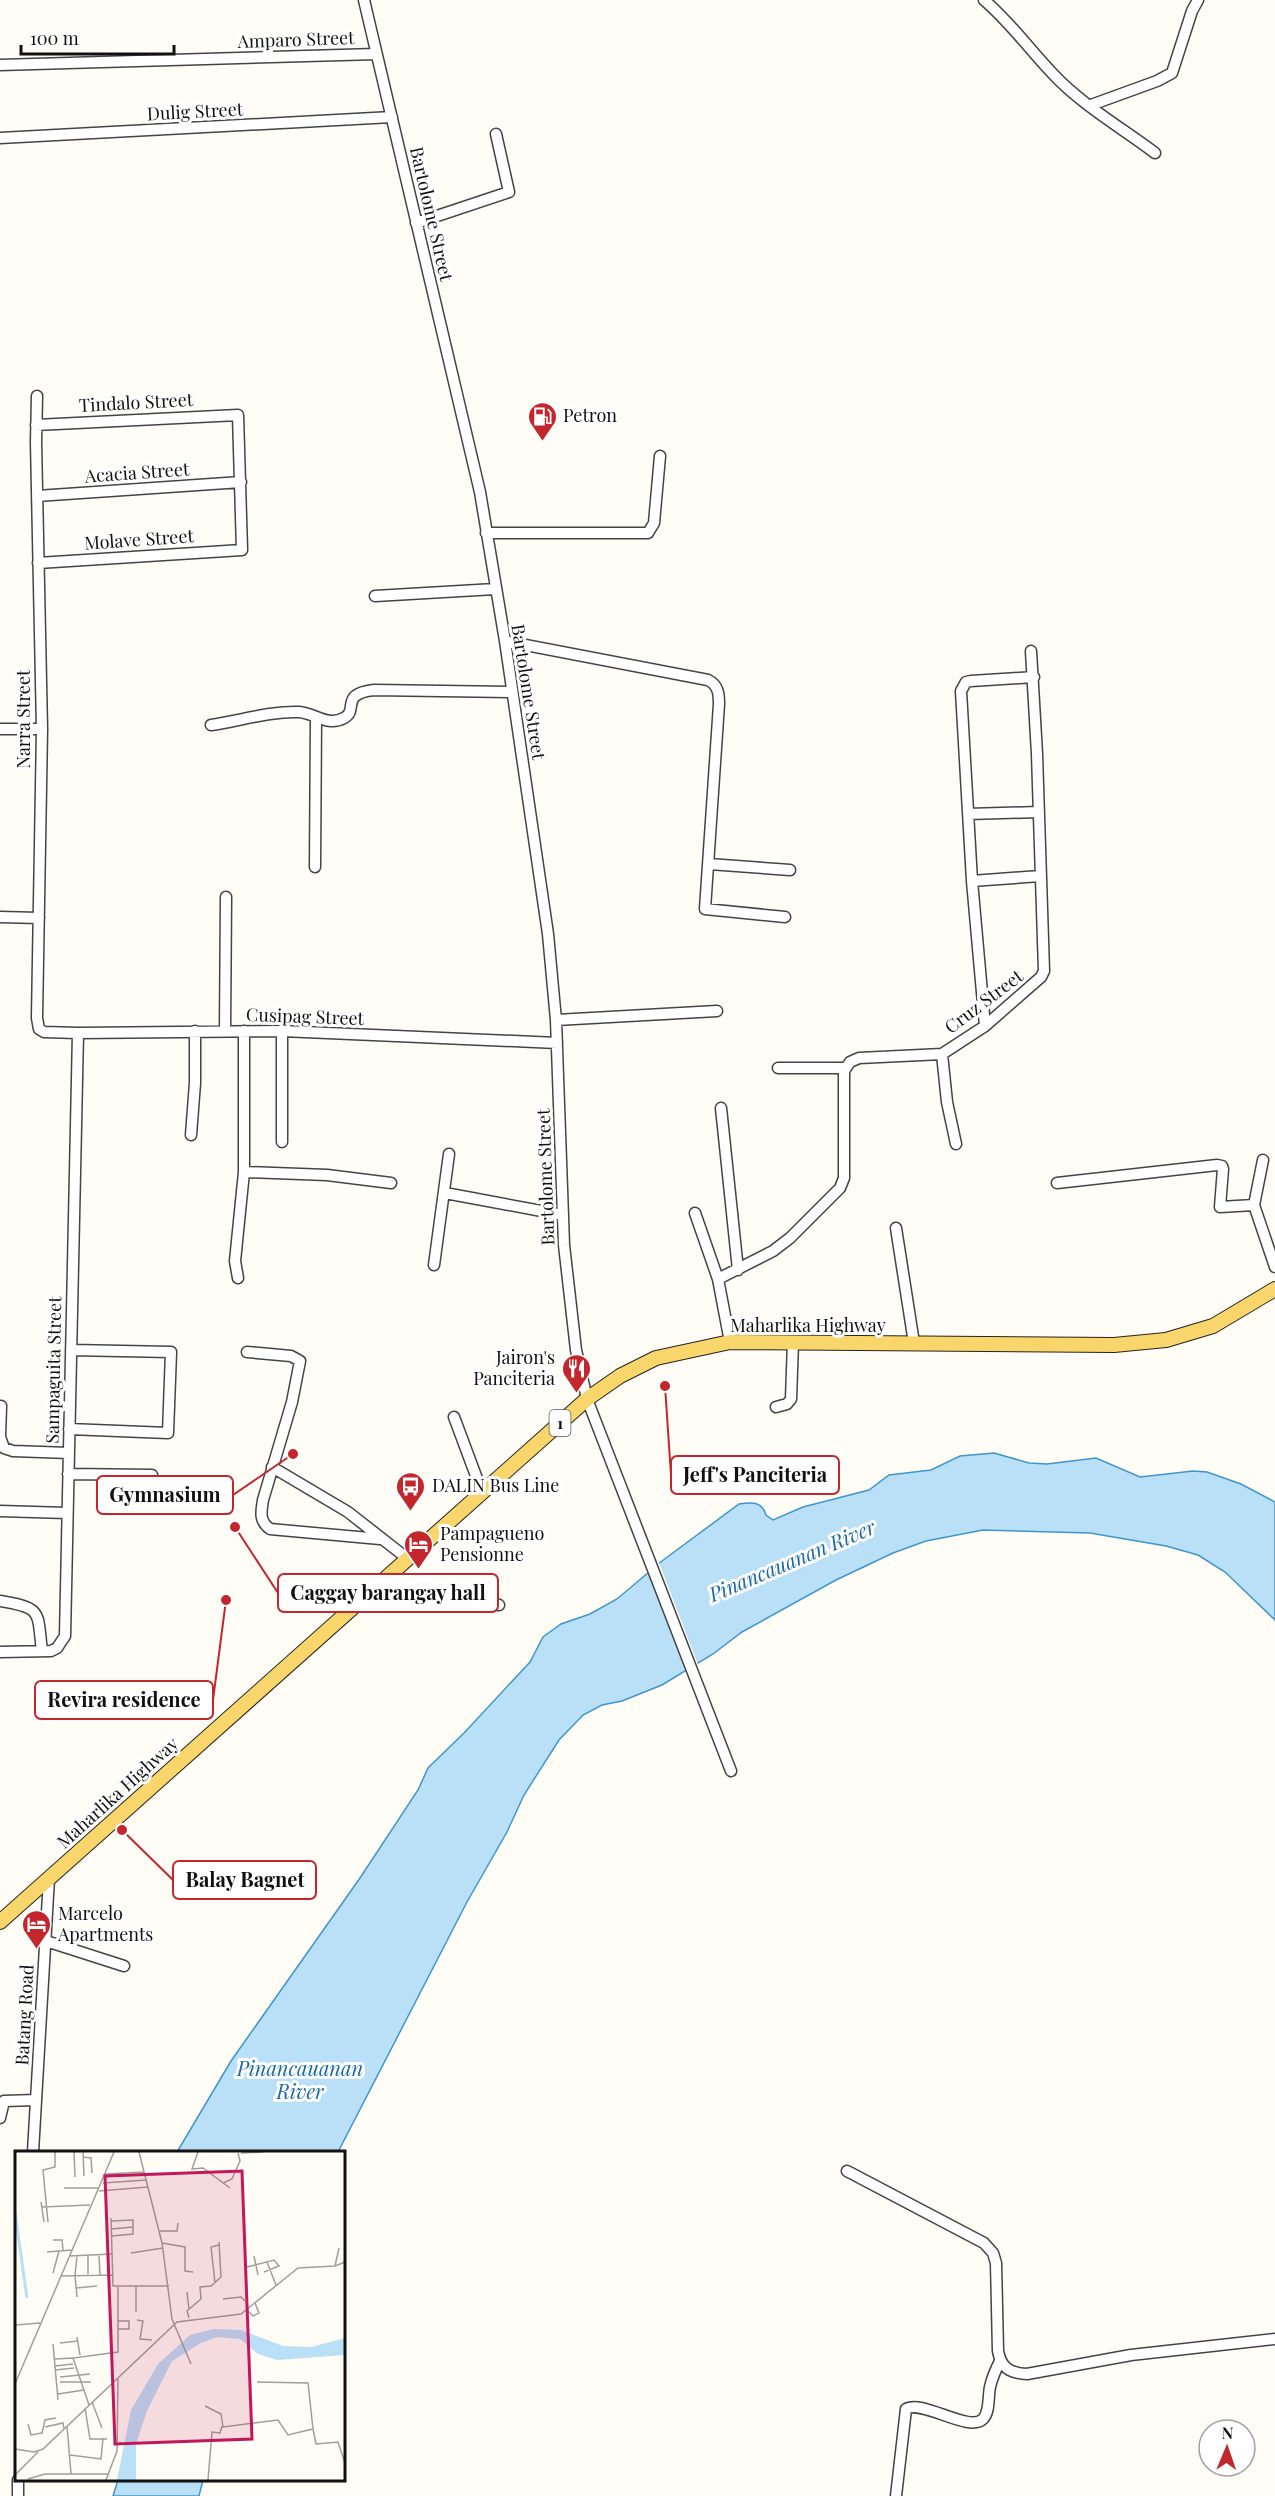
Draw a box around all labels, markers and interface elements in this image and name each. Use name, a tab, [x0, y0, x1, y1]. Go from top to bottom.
scale bar	[21, 18, 174, 56]
street label: Amparo Street	[236, 25, 356, 53]
text: 100 m	[30, 26, 79, 50]
street label: Dulig Street	[146, 96, 244, 126]
street label: Bartolome Street	[405, 144, 459, 284]
street label: Tindalo Street	[78, 387, 194, 417]
fuel station icon: Petron	[526, 400, 558, 442]
place label: Petron	[563, 403, 617, 427]
street label: Acacia Street	[83, 456, 191, 488]
street label: Molave Street	[83, 523, 195, 555]
street label: Bartolome Street	[506, 622, 552, 762]
street label: Narra Street	[11, 669, 35, 768]
street label: Cruz Street	[939, 963, 1028, 1039]
street label: Cusipag Street	[246, 1002, 365, 1030]
street label: Bartolome Street	[531, 1108, 559, 1246]
street label: Sampaguita Street	[40, 1296, 66, 1444]
street label: Maharlika Highway	[730, 1313, 886, 1337]
place label: Jairon's Panciteria	[473, 1345, 555, 1390]
restaurant icon: Jairon's Panciteria	[560, 1352, 592, 1394]
road number: 1	[550, 1410, 570, 1436]
callout: Jeff's Panciteria	[671, 1456, 839, 1494]
text: Jeff's Panciteria	[682, 1460, 828, 1487]
bus stop icon: DALIN Bus Line	[395, 1470, 427, 1512]
place label: DALIN Bus Line	[432, 1473, 559, 1497]
callout: Gymnasium	[97, 1476, 233, 1514]
text: Gymnasium	[109, 1480, 221, 1507]
water label: Pinancauanan River	[703, 1512, 880, 1607]
place label: Pampagueno Pensionne	[440, 1521, 545, 1566]
hotel icon: Pampagueno Pensionne	[403, 1528, 435, 1570]
callout: Caggay barangay hall	[278, 1574, 498, 1612]
text: Caggay barangay hall	[290, 1578, 486, 1605]
callout: Revira residence	[35, 1681, 213, 1719]
text: Revira residence	[47, 1685, 201, 1712]
street label: Maharlika Highway	[51, 1731, 183, 1853]
callout: Balay Bagnet	[173, 1861, 316, 1899]
text: Balay Bagnet	[186, 1865, 305, 1892]
place label: Marcelo Apartments	[57, 1901, 153, 1946]
hotel icon: Marcelo Apartments	[21, 1908, 53, 1950]
street label: Batang Road	[9, 1963, 39, 2066]
water label: Pinancauanan River	[236, 2054, 363, 2104]
inset map	[15, 2151, 345, 2481]
north arrow	[1197, 2418, 1257, 2478]
text: N	[1221, 2422, 1234, 2443]

